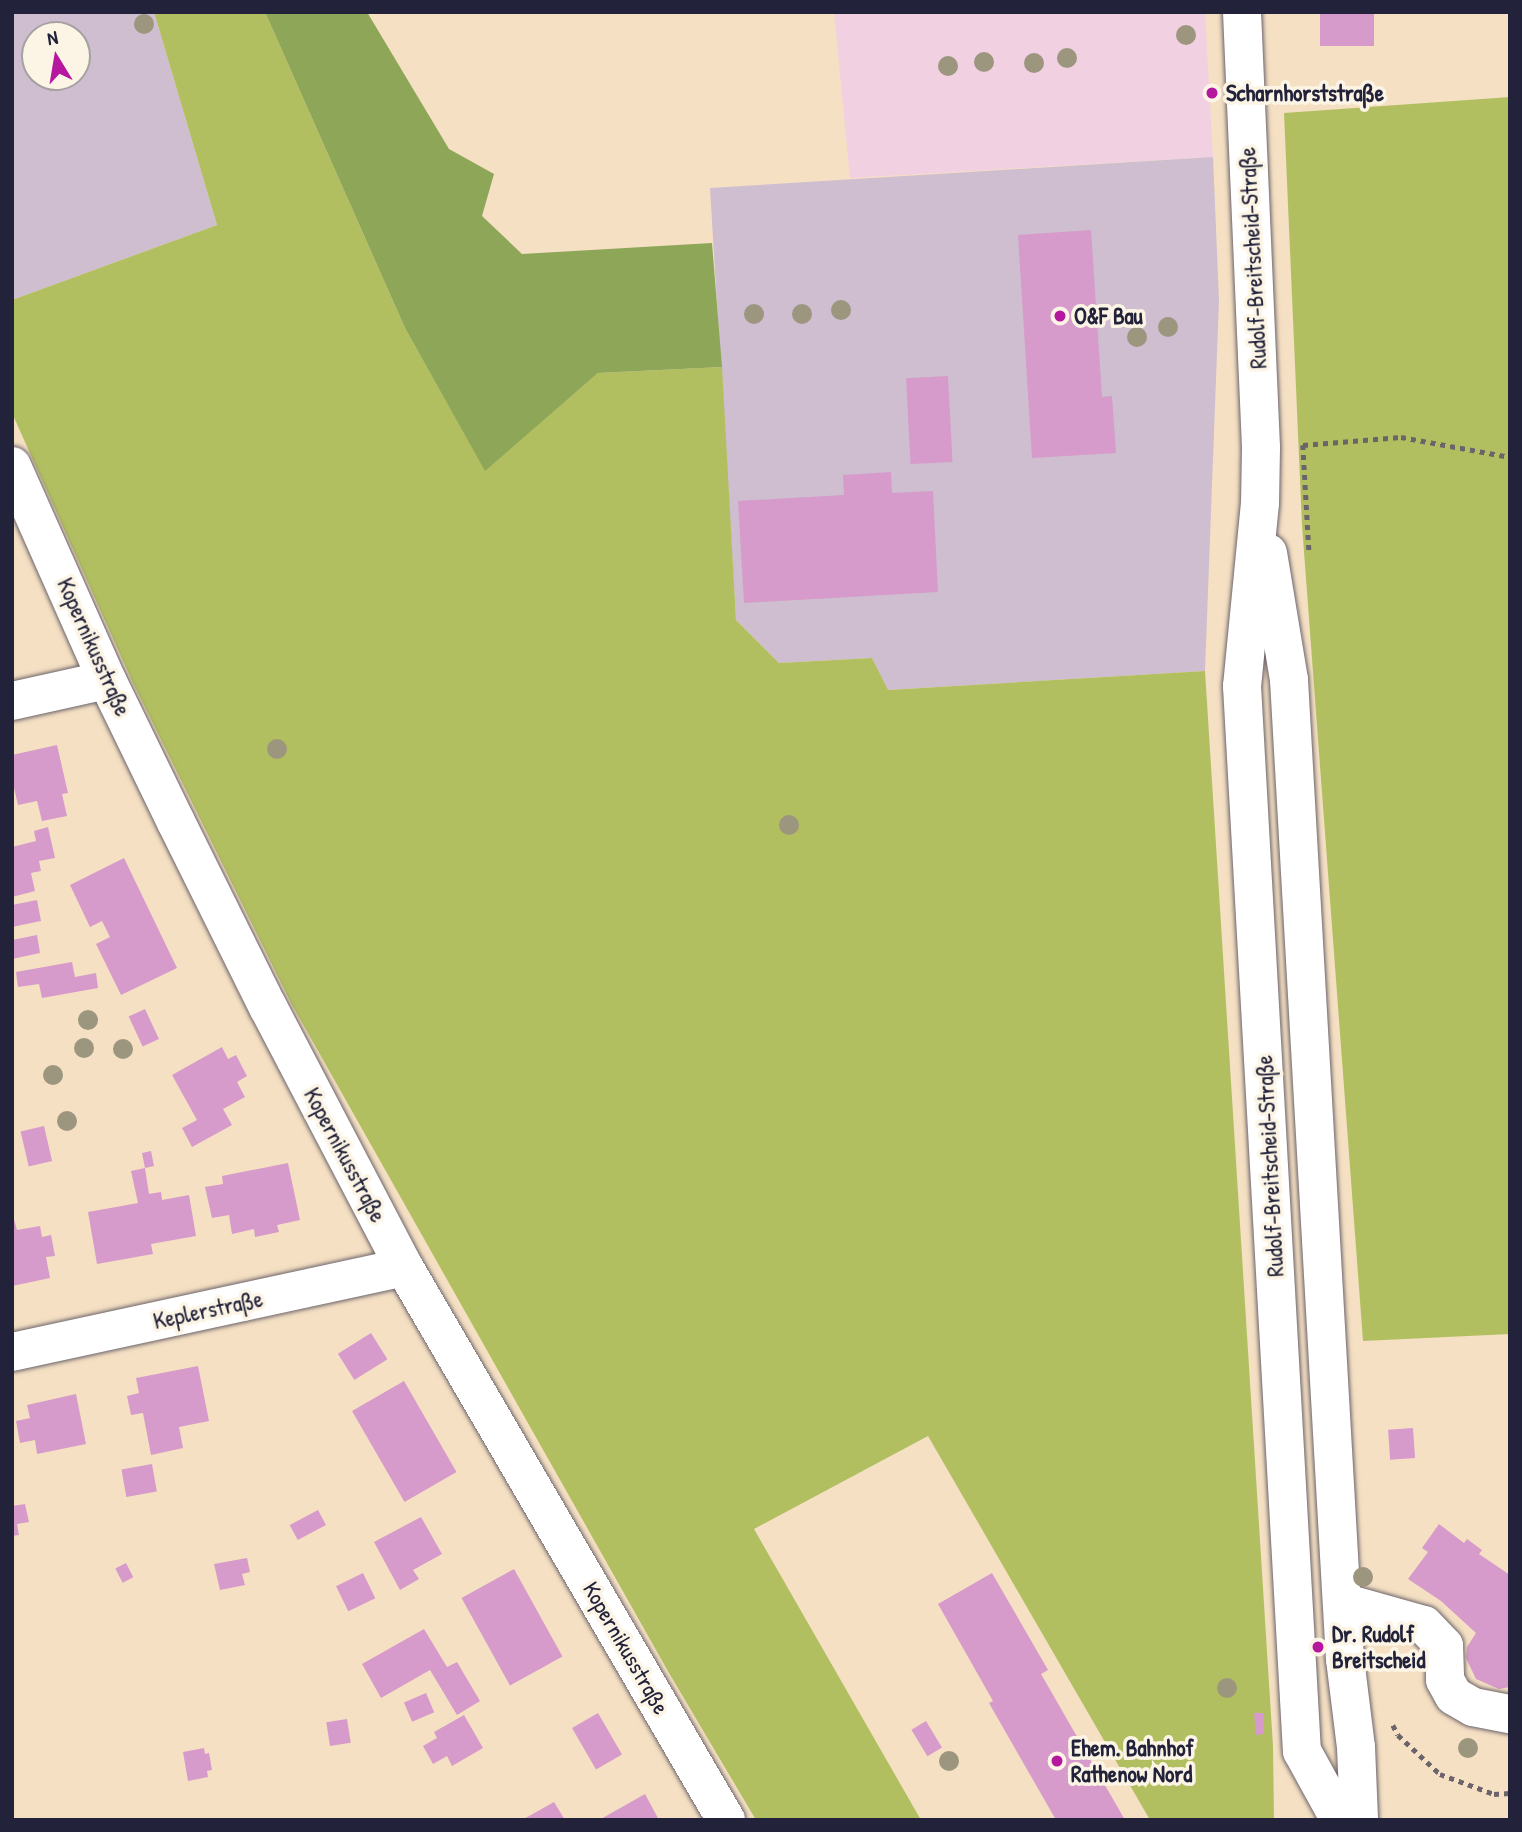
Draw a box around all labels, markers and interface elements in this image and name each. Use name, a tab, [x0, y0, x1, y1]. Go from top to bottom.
north arrow	[21, 21, 91, 91]
text: N	[45, 24, 60, 51]
place label: Scharnhorststraße	[1226, 79, 1384, 107]
marker: Scharnhorststraße	[1204, 85, 1220, 101]
street label: Rudolf-Breitscheid-Straße	[1233, 146, 1273, 370]
place label: O&F Bau	[1074, 302, 1143, 330]
marker: O&F Bau	[1052, 308, 1068, 324]
street label: Kopernikusstraße	[51, 574, 137, 720]
street label: Rudolf-Breitscheid-Straße	[1250, 1054, 1290, 1278]
street label: Kopernikusstraße	[298, 1083, 392, 1227]
street label: Keplerstraße	[151, 1285, 265, 1335]
street label: Kopernikusstraße	[577, 1577, 675, 1719]
place label: Dr. Rudolf Breitscheid	[1332, 1620, 1425, 1674]
marker: Dr. Rudolf Breitscheid	[1310, 1639, 1326, 1655]
place label: Ehem. Bahnhof Rathenow Nord	[1071, 1734, 1194, 1788]
marker: Ehem. Bahnhof Rathenow Nord	[1049, 1753, 1065, 1769]

